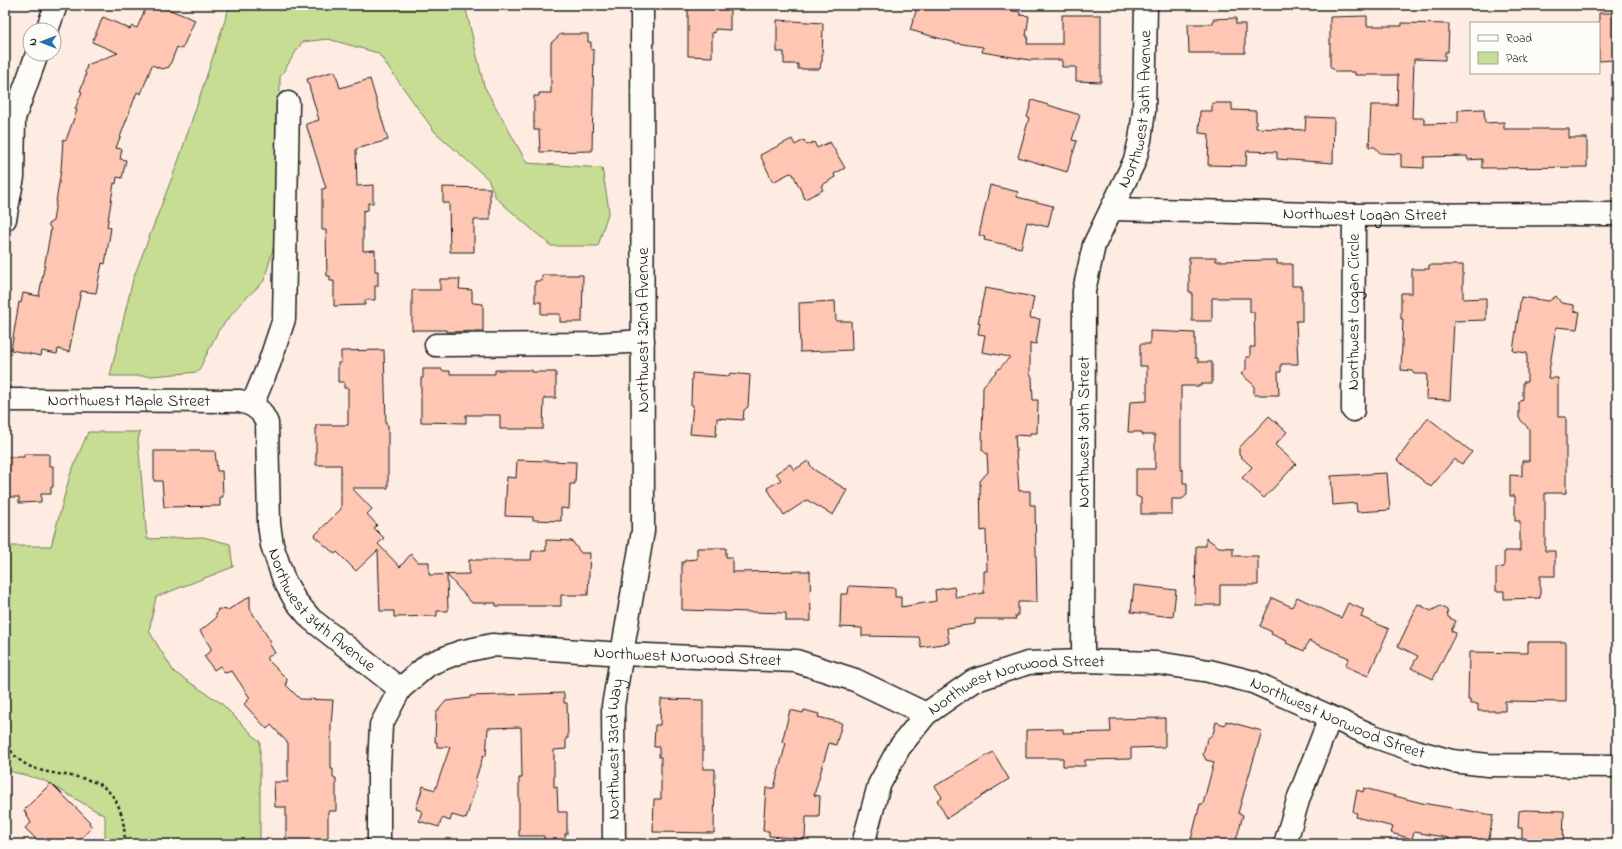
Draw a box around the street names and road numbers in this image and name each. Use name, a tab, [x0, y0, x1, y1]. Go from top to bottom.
street label: Northwest 30th Avenue	[1111, 30, 1158, 192]
street label: Northwest Logan Street	[1282, 201, 1447, 229]
street label: Northwest Logan Circle	[1341, 233, 1368, 391]
street label: Northwest 32nd Avenue	[631, 247, 656, 413]
street label: Northwest 30th Street	[1071, 356, 1096, 508]
street label: Northwest Maple Street	[48, 388, 211, 413]
street label: Northwest 34th Avenue	[261, 545, 381, 678]
street label: Northwest Norwood Street	[593, 640, 782, 673]
street label: Northwest Norwood Street	[922, 648, 1106, 722]
street label: Northwest Norwood Street	[1246, 670, 1428, 765]
street label: Northwest 33rd Way	[600, 676, 631, 820]

